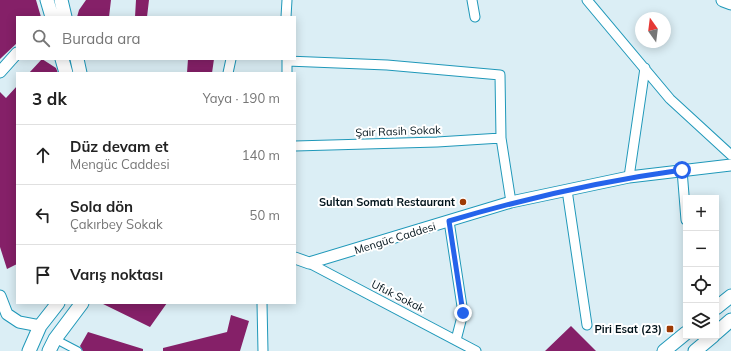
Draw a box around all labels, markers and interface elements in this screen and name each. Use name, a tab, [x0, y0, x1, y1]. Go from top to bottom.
north arrow	[635, 12, 671, 48]
search box	[16, 16, 296, 60]
icon: search	[30, 27, 52, 49]
text: Burada ara	[62, 29, 141, 48]
text: 3 dk	[32, 88, 67, 109]
text: Yaya · 190 m	[203, 90, 280, 106]
street label: Şair Rasih Sokak	[355, 122, 441, 139]
text: Düz devam et	[70, 137, 169, 156]
icon: ahead	[32, 144, 54, 166]
text: 140 m	[242, 147, 280, 163]
text: Mengüc Caddesi	[70, 156, 170, 172]
route start	[673, 161, 691, 179]
place label: Sultan Somatı Restaurant	[319, 195, 455, 209]
map controls	[683, 195, 719, 339]
button: +	[683, 195, 719, 231]
text: Sola dön	[70, 197, 133, 216]
marker: Sultan Somatı Restaurant	[458, 197, 468, 207]
icon: left	[32, 204, 54, 226]
text: 50 m	[250, 207, 280, 223]
text: Çakırbey Sokak	[70, 216, 163, 232]
street label: Mengüc Caddesi	[353, 219, 437, 257]
button: −	[683, 231, 719, 267]
icon: arrive	[32, 264, 54, 286]
text: Varış noktası	[70, 265, 163, 284]
button: locate	[683, 267, 719, 303]
street label: Ufuk Sokak	[369, 277, 427, 315]
button: layers	[683, 303, 719, 339]
route end	[454, 304, 472, 322]
place label: Piri Esat (23)	[595, 322, 662, 336]
marker: Piri Esat (23)	[665, 324, 675, 334]

